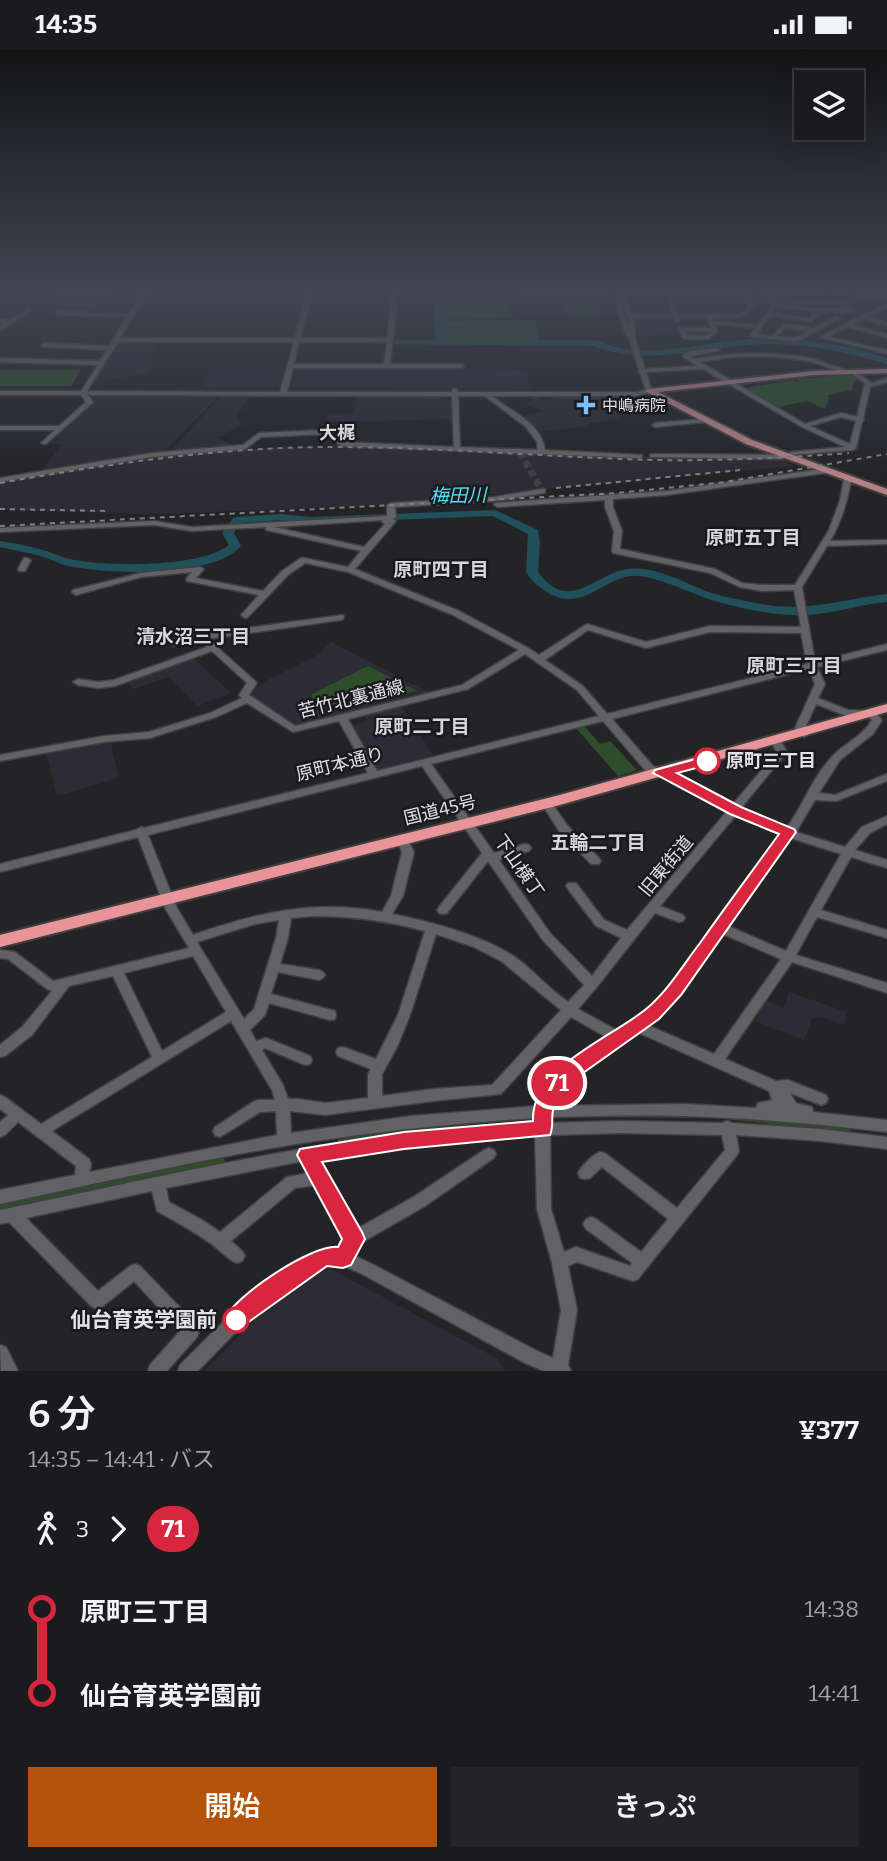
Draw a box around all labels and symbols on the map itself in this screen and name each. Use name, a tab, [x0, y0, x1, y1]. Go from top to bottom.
marker: 中嶋病院	[576, 395, 596, 415]
place label: 中嶋病院	[602, 396, 666, 415]
district label: 大梶	[319, 422, 355, 444]
water label: 梅田川	[429, 483, 489, 507]
district label: 原町五丁目	[705, 526, 801, 549]
district label: 原町四丁目	[393, 558, 489, 581]
district label: 清水沼三丁目	[136, 625, 250, 648]
district label: 原町三丁目	[746, 654, 842, 677]
street label: 苦竹北裏通線	[296, 675, 406, 723]
district label: 原町二丁目	[374, 715, 470, 738]
street label: 原町本通り	[294, 742, 386, 786]
marker: 原町三丁目	[694, 748, 720, 774]
place label: 原町三丁目	[726, 750, 816, 772]
street label: 国道45号	[401, 790, 479, 830]
street label: 下山横丁	[489, 830, 549, 902]
district label: 五輪二丁目	[550, 831, 646, 854]
street label: 旧東街道	[634, 831, 698, 901]
line badge: 71	[526, 1060, 588, 1106]
place label: 仙台育英学園前	[70, 1307, 217, 1333]
marker: 仙台育英学園前	[223, 1307, 249, 1333]

